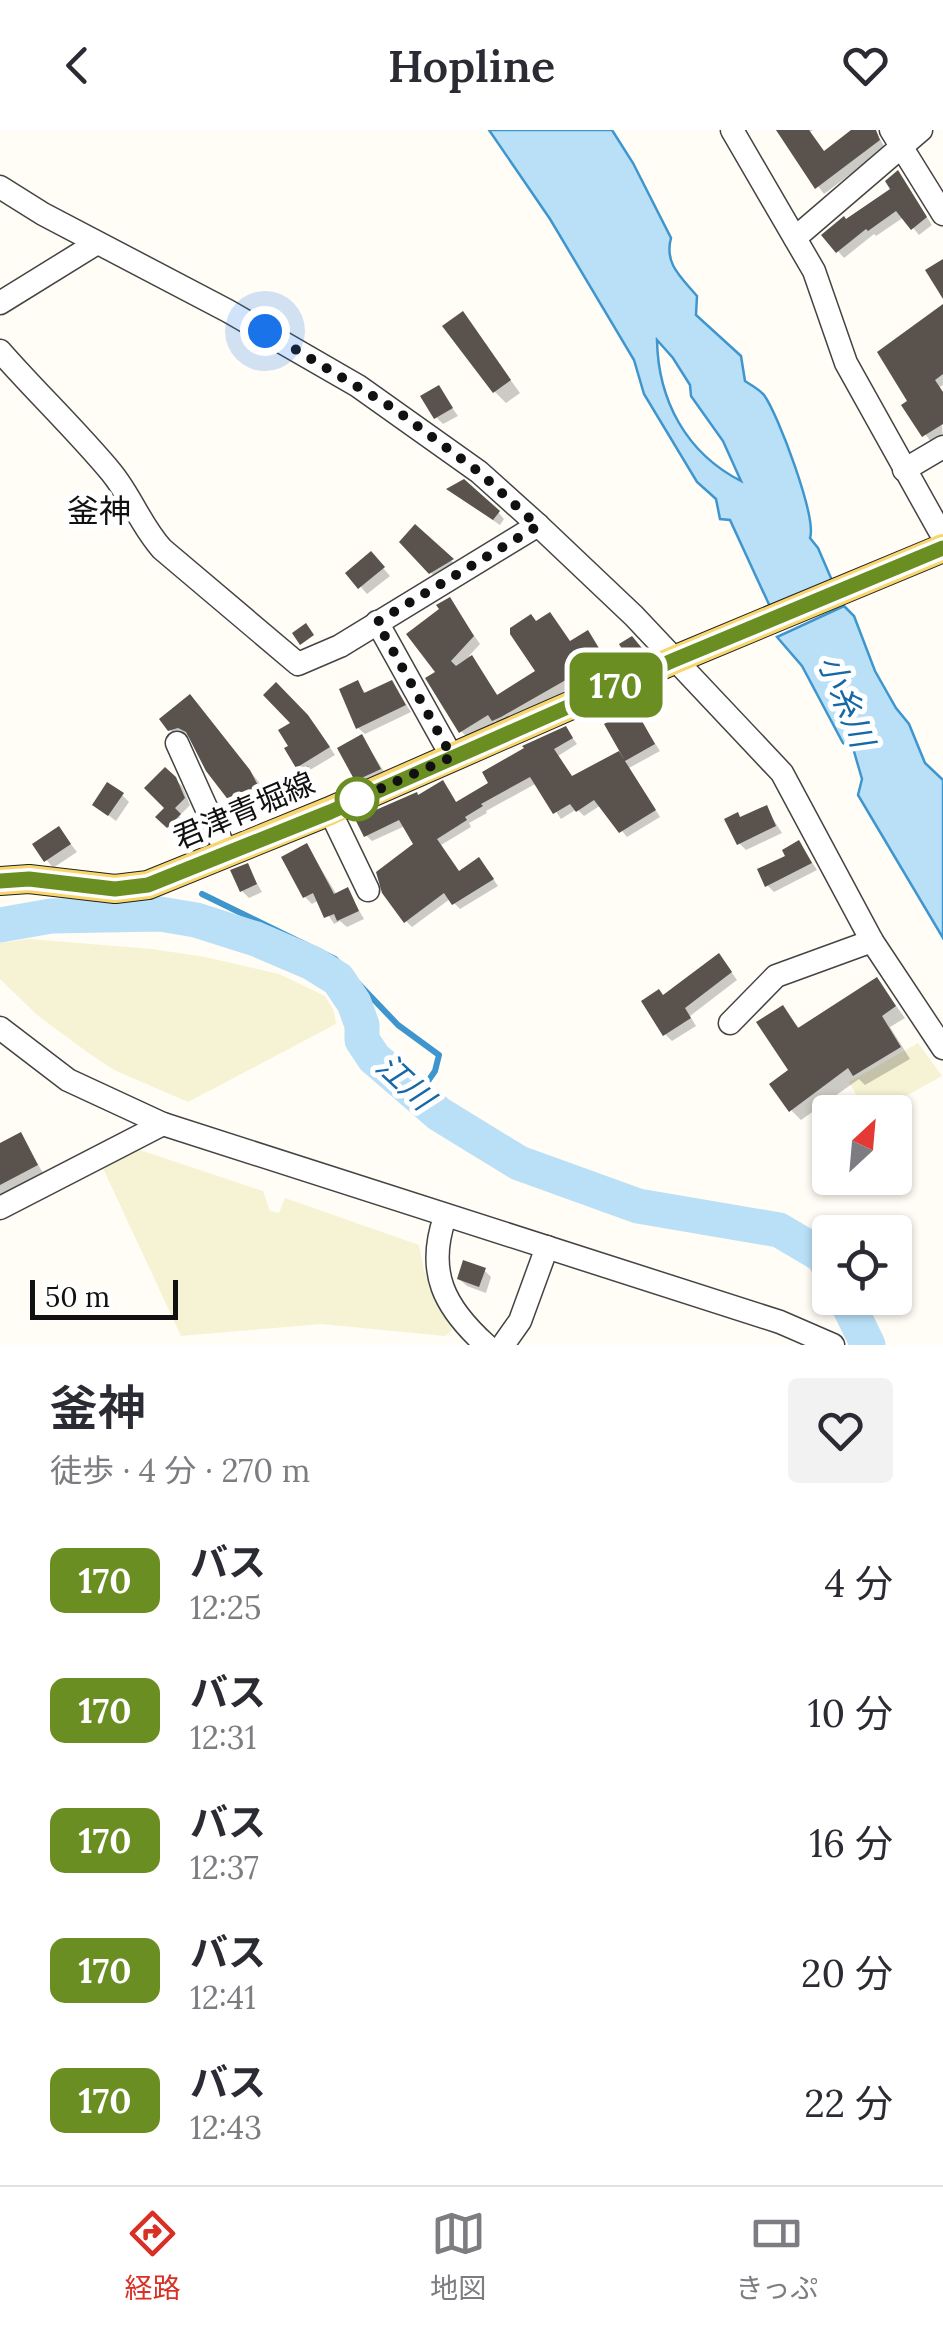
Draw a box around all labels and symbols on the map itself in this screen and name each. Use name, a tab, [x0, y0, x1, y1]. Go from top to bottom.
your location	[240, 306, 290, 356]
district label: 釜神	[67, 490, 131, 531]
water label: 小糸川	[809, 649, 885, 756]
line badge: 170	[558, 652, 674, 718]
street label: 君津青堀線	[167, 763, 320, 857]
unlabelled marker	[336, 778, 378, 820]
water label: 江川	[368, 1045, 445, 1120]
north arrow	[812, 1095, 912, 1195]
scale bar	[30, 1275, 178, 1320]

